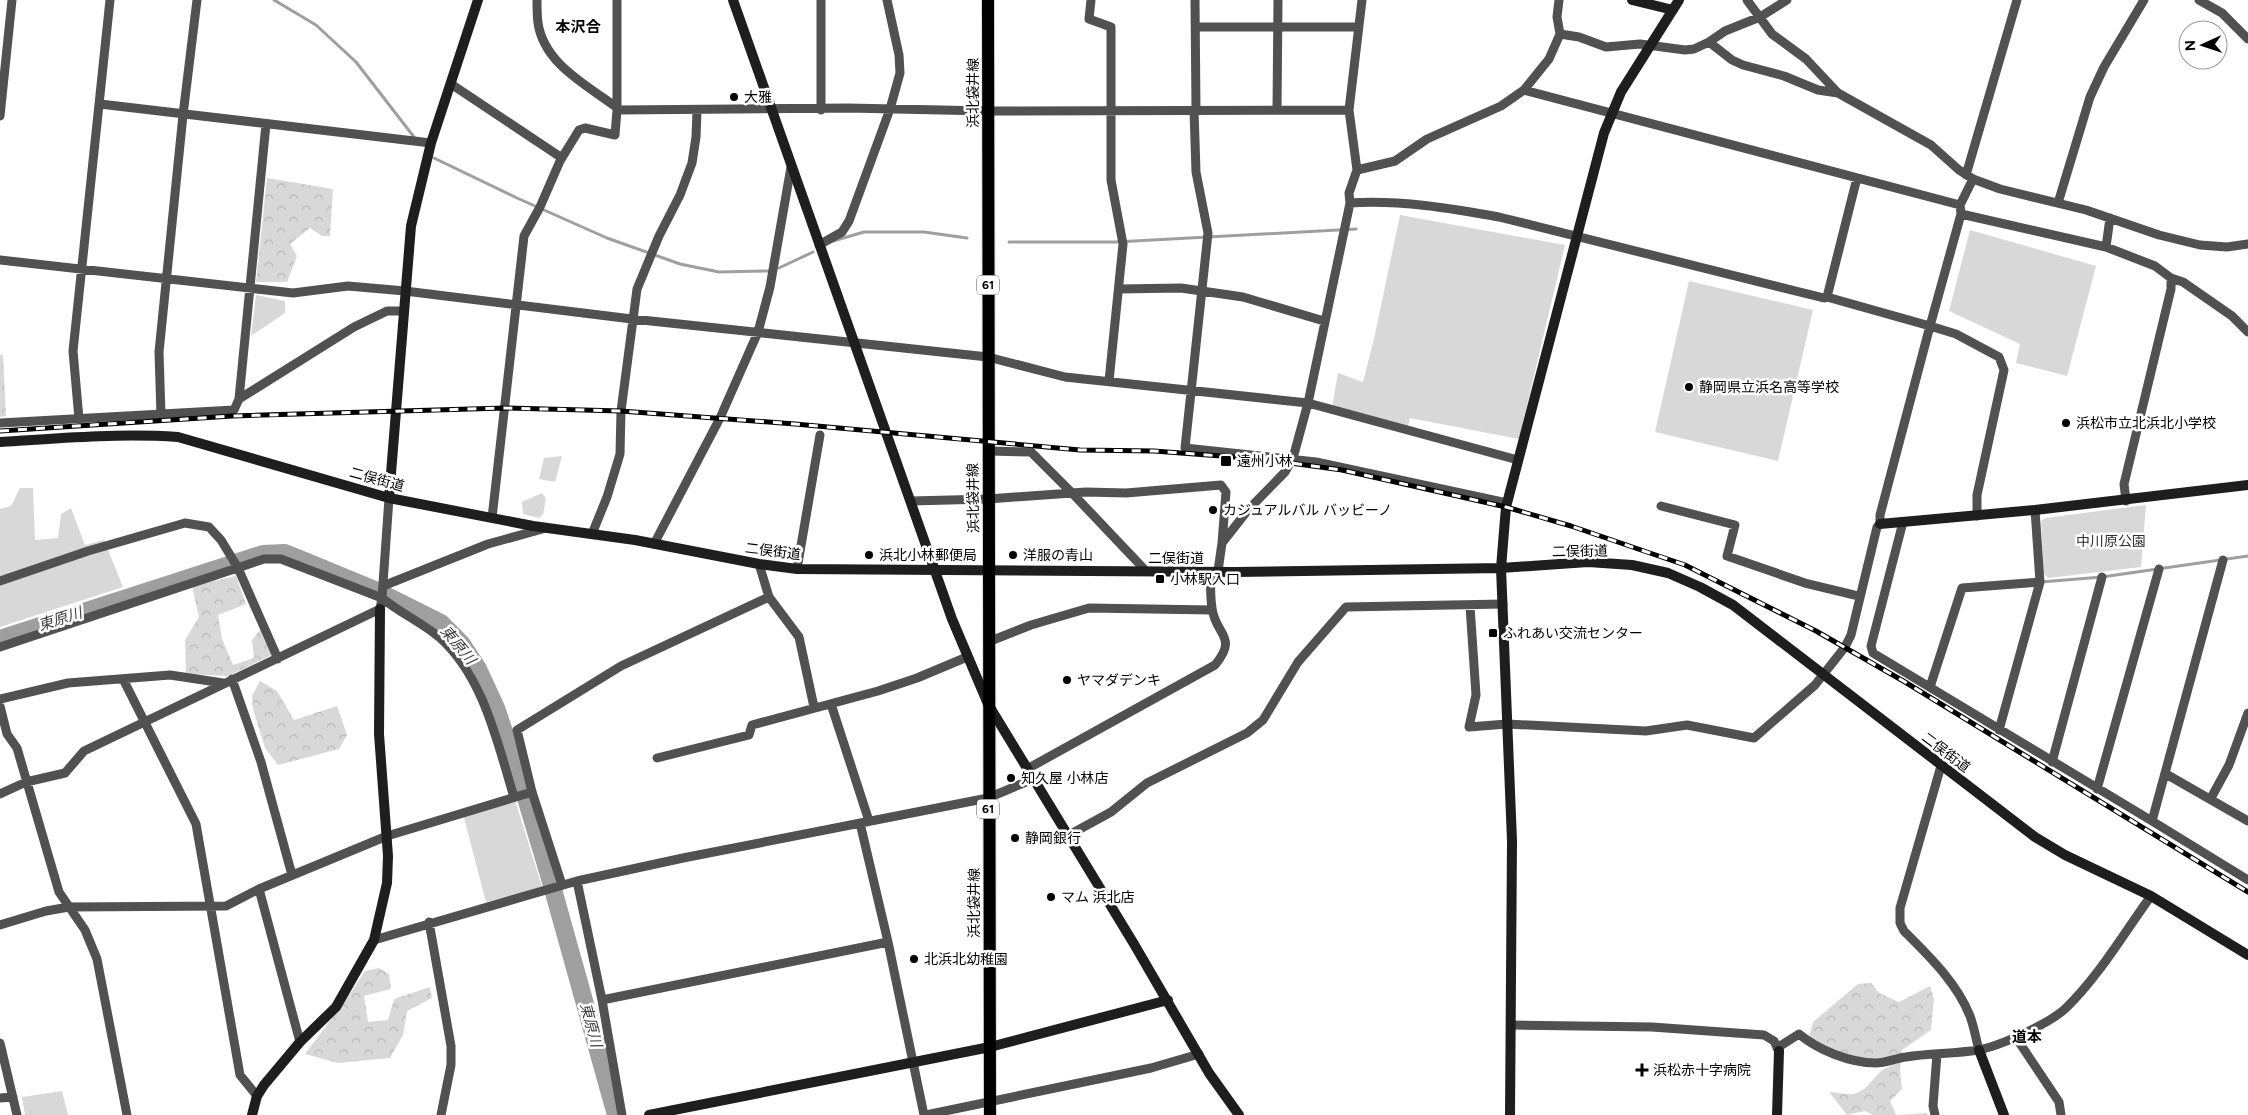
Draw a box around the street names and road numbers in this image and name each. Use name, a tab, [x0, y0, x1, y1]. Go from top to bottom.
street label: 浜北袋井線	[965, 58, 982, 128]
road number: 61	[977, 276, 999, 294]
street label: 浜北袋井線	[964, 463, 983, 533]
street label: 二俣街道	[348, 464, 406, 495]
street label: 二俣街道	[744, 540, 802, 563]
street label: 二俣街道	[1552, 543, 1608, 560]
street label: 二俣街道	[1148, 550, 1204, 567]
street label: 二俣街道	[1918, 729, 1973, 776]
road number: 61	[977, 800, 999, 819]
street label: 浜北袋井線	[966, 868, 983, 938]

